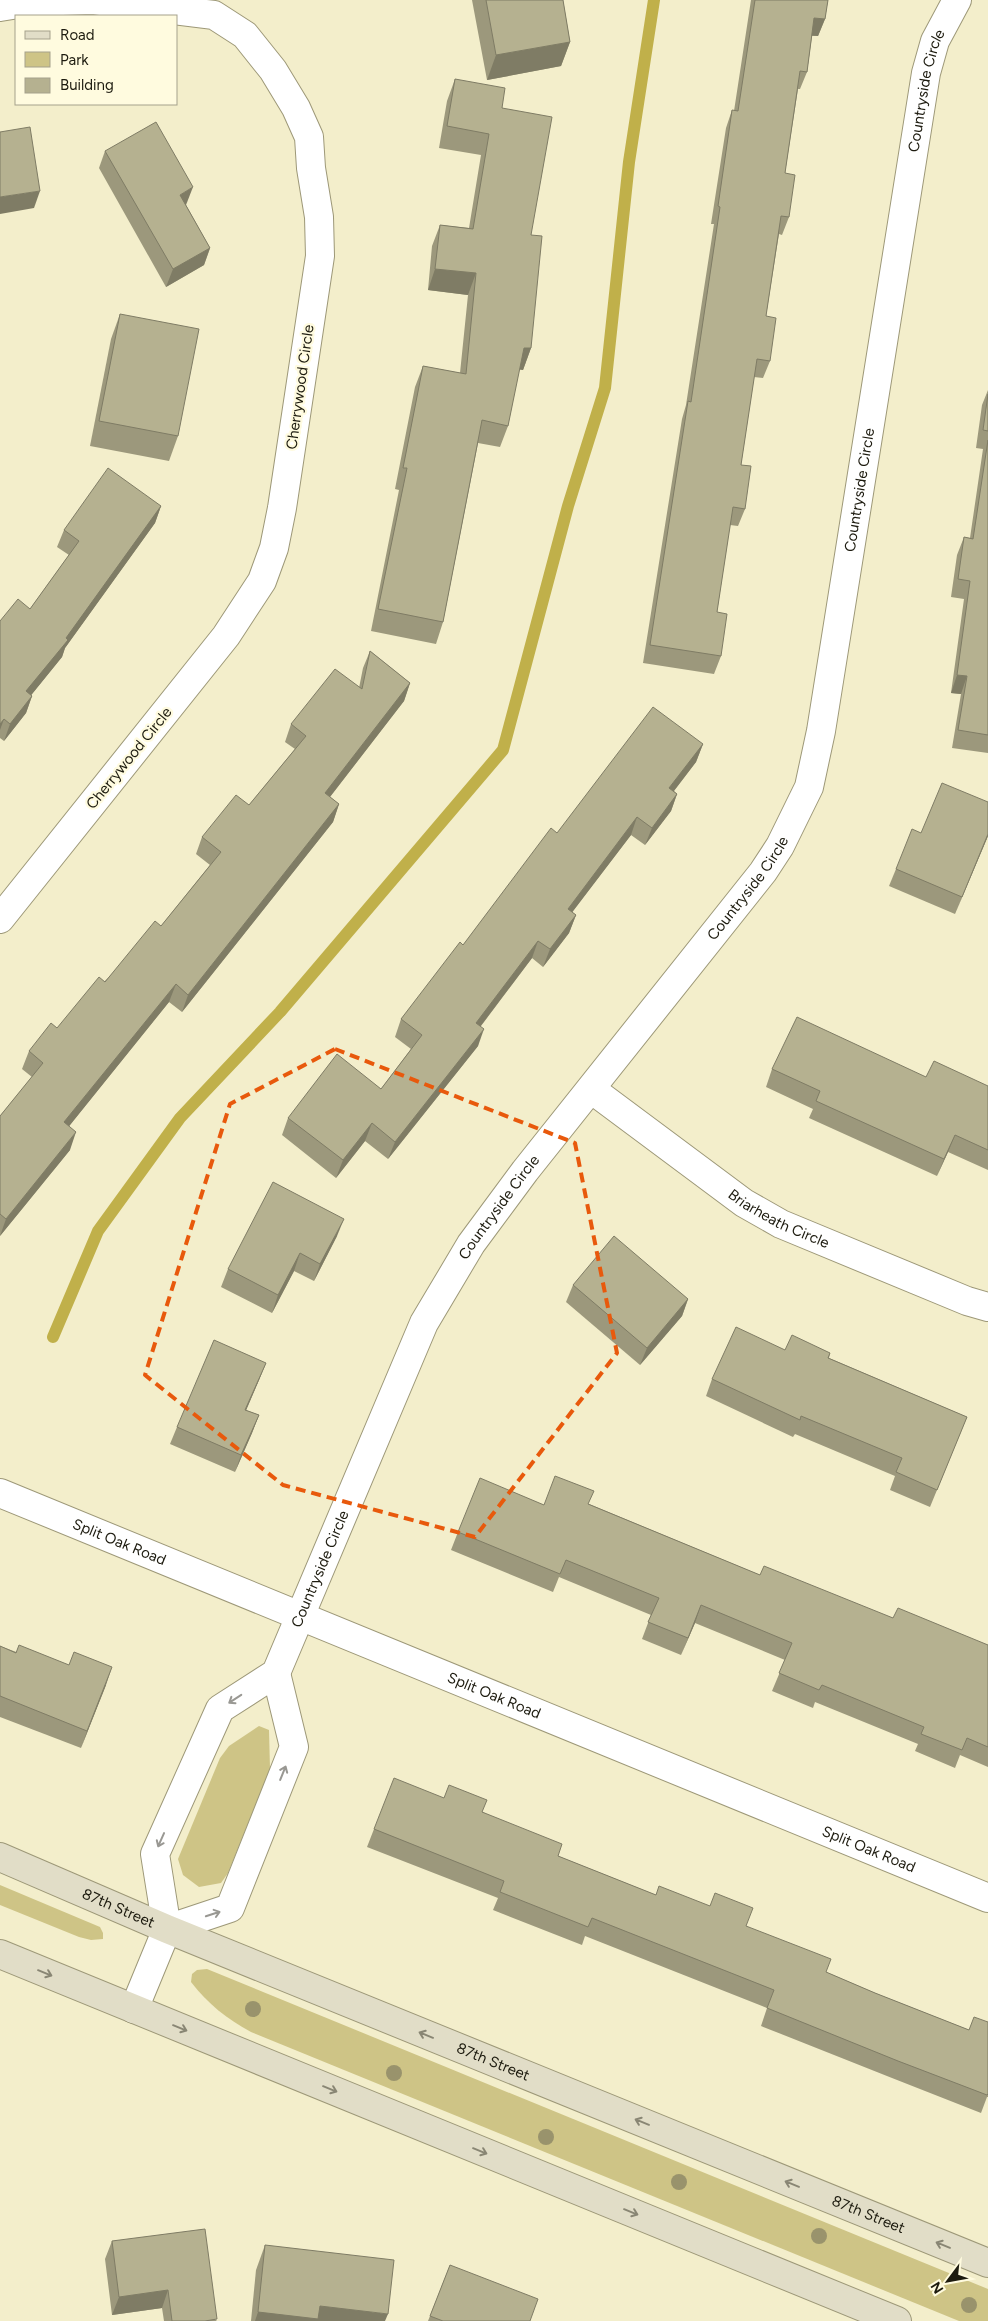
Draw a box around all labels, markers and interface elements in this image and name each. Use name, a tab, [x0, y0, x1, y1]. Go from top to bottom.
legend	[15, 15, 178, 105]
text: Road	[60, 26, 95, 44]
street label: Countryside Circle	[905, 26, 949, 153]
text: Park	[60, 51, 89, 69]
text: Building	[60, 76, 114, 94]
street label: Cherrywood Circle	[282, 323, 318, 451]
street label: Countryside Circle	[841, 427, 878, 553]
street label: Cherrywood Circle	[82, 703, 176, 813]
street label: Countryside Circle	[703, 833, 792, 944]
street label: Countryside Circle	[455, 1151, 543, 1263]
street label: Briarheath Circle	[725, 1185, 832, 1252]
street label: Countryside Circle	[287, 1508, 353, 1630]
street label: Split Oak Road	[70, 1515, 169, 1569]
street label: Split Oak Road	[445, 1668, 543, 1723]
one-way arrow	[229, 1694, 243, 1704]
one-way arrow	[280, 1766, 289, 1781]
street label: Split Oak Road	[820, 1822, 918, 1876]
one-way arrow	[155, 1833, 165, 1848]
street label: 87th Street	[79, 1885, 158, 1932]
one-way arrow	[205, 1909, 221, 1918]
one-way arrow	[37, 1969, 52, 1978]
one-way arrow	[171, 2024, 187, 2033]
one-way arrow	[419, 2029, 434, 2038]
street label: 87th Street	[454, 2039, 533, 2085]
one-way arrow	[322, 2085, 337, 2095]
one-way arrow	[635, 2117, 650, 2127]
one-way arrow	[472, 2146, 487, 2156]
one-way arrow	[785, 2178, 800, 2188]
street label: 87th Street	[829, 2191, 908, 2237]
one-way arrow	[623, 2208, 638, 2218]
one-way arrow	[936, 2240, 951, 2249]
north arrow	[923, 2256, 973, 2306]
text: N	[927, 2279, 947, 2297]

